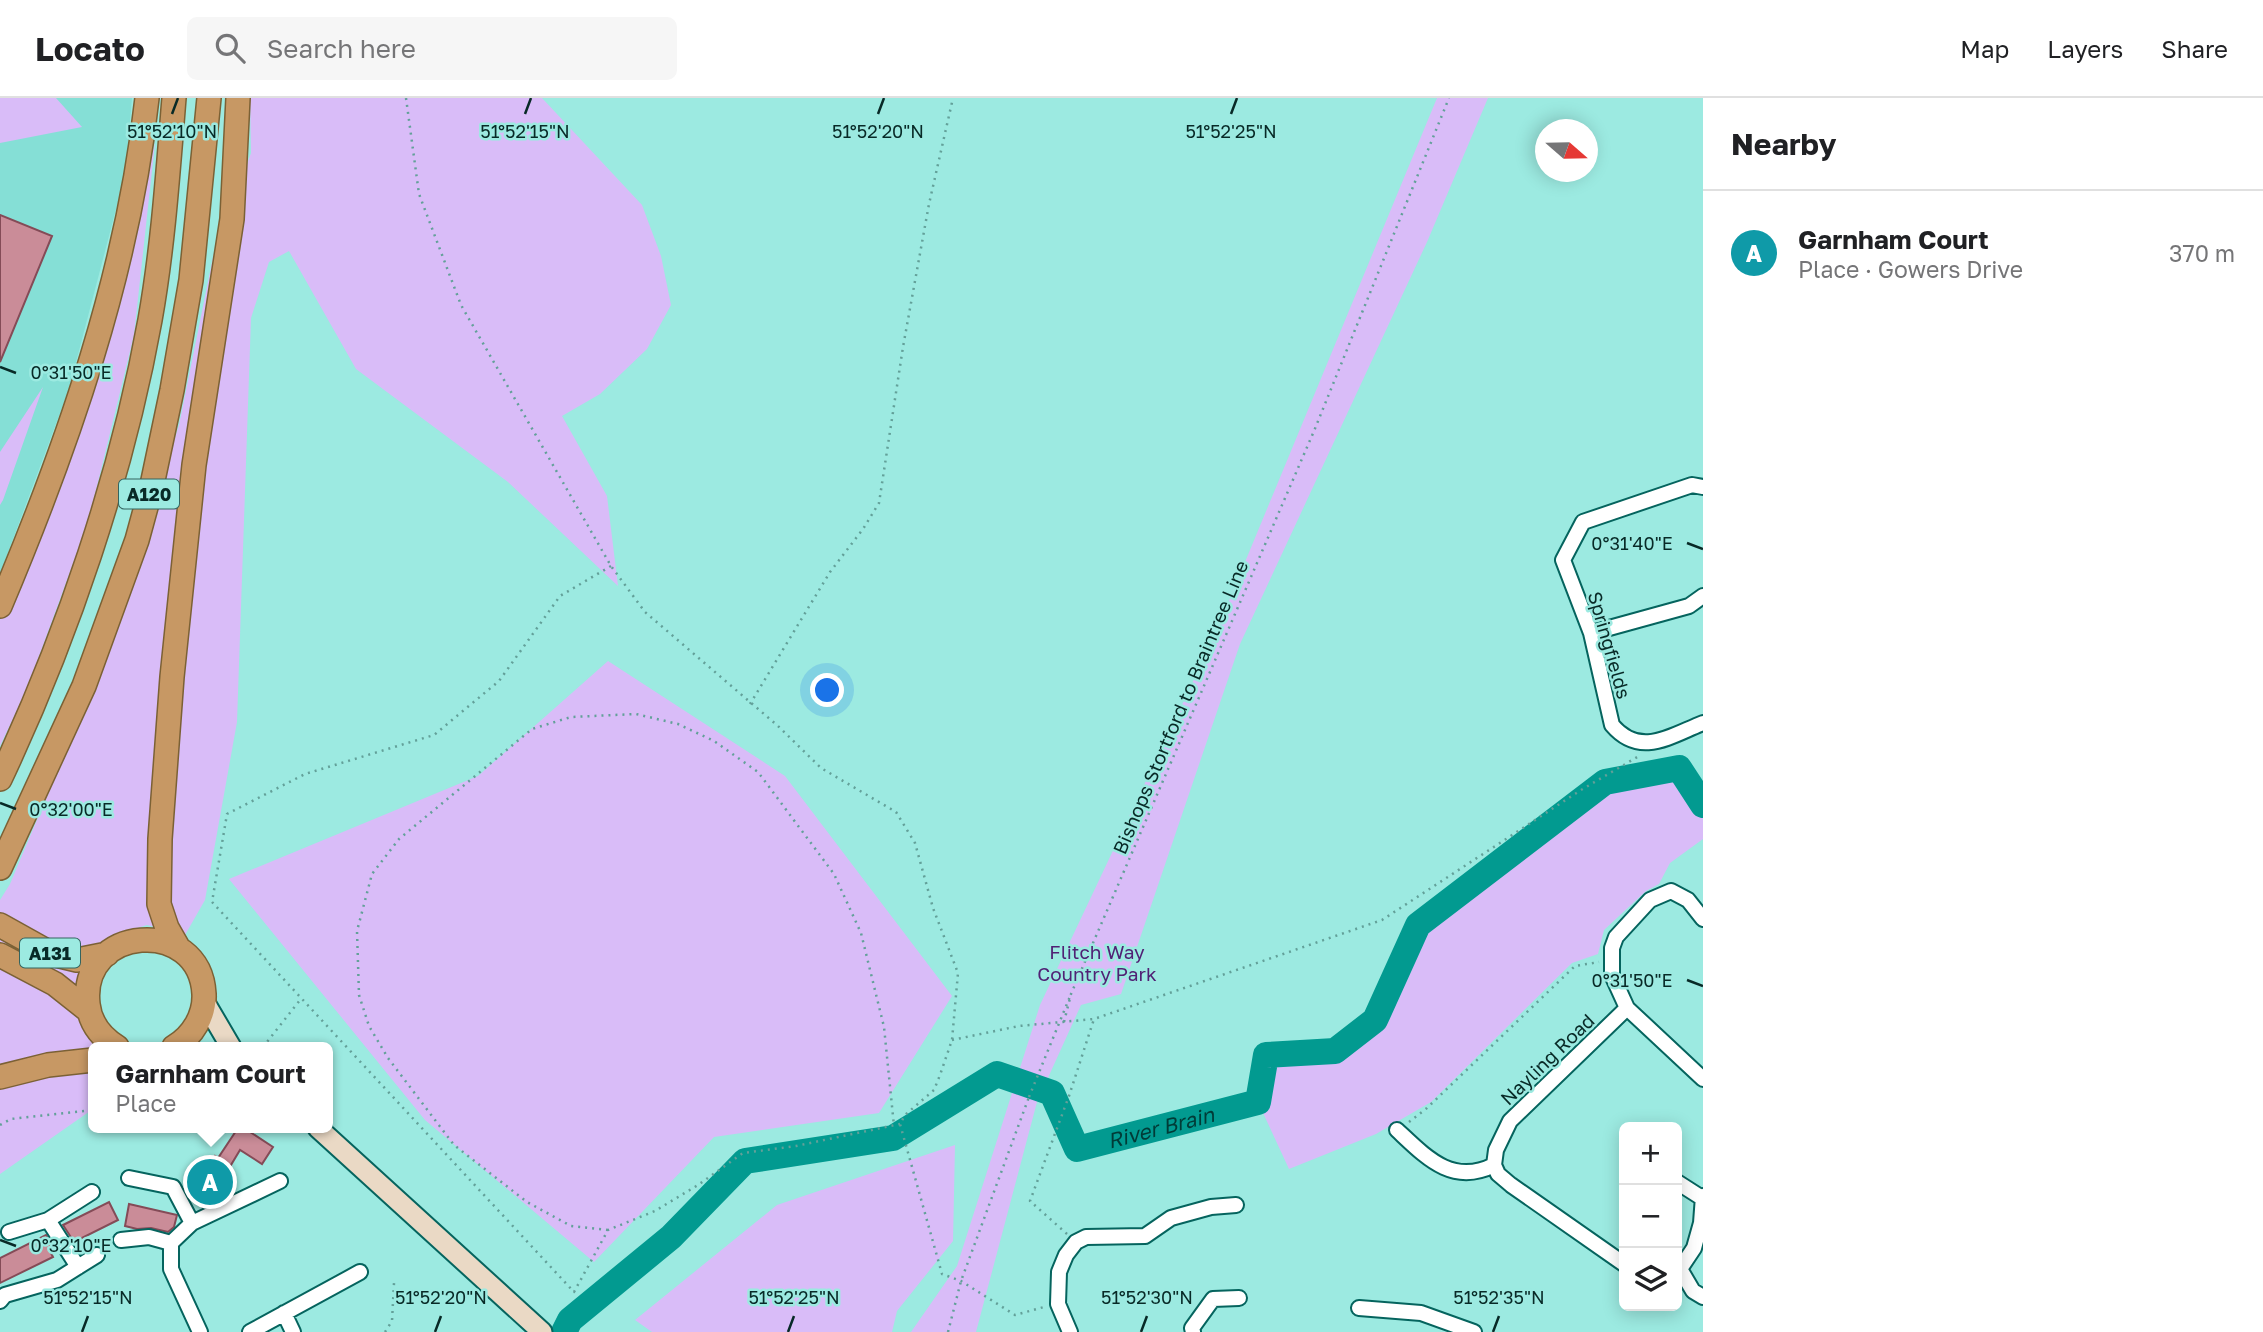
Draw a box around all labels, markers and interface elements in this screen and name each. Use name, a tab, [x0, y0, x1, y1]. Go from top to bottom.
search box	[187, 17, 677, 80]
text: Locato	[35, 29, 145, 68]
icon: search	[211, 29, 249, 67]
text: Search here	[267, 33, 416, 64]
text: Map	[1960, 34, 2009, 63]
text: Layers	[2047, 34, 2123, 63]
text: Share	[2161, 34, 2228, 63]
north arrow	[1535, 119, 1598, 182]
text: 51°52'10"N	[127, 120, 217, 142]
text: 51°52'15"N	[480, 120, 570, 142]
text: 51°52'20"N	[832, 120, 924, 142]
text: 51°52'25"N	[1185, 120, 1277, 142]
text: Nearby	[1731, 126, 1836, 162]
text: Garnham Court	[1798, 224, 1989, 255]
text: A	[1746, 239, 1762, 267]
text: 370 m	[2169, 239, 2235, 267]
text: Place · Gowers Drive	[1798, 255, 2023, 283]
text: 0°31'50"E	[31, 361, 112, 383]
road number: A120	[119, 480, 179, 508]
text: 0°31'40"E	[1591, 532, 1673, 554]
street label: Bishops Stortford to Braintree Line	[1108, 557, 1252, 857]
street label: Springfields	[1584, 589, 1636, 701]
your location	[810, 673, 844, 707]
text: 0°32'00"E	[29, 798, 113, 820]
road number: A131	[20, 938, 80, 968]
park label: Flitch Way Country Park	[1037, 940, 1157, 985]
text: 0°31'50"E	[1592, 969, 1673, 991]
street label: Nayling Road	[1495, 1009, 1599, 1109]
popup	[88, 1042, 333, 1133]
text: Garnham Court	[115, 1058, 306, 1089]
text: Place	[115, 1089, 176, 1117]
water label: River Brain	[1104, 1101, 1218, 1154]
map controls	[1619, 1122, 1682, 1311]
button: +	[1619, 1122, 1682, 1185]
pin: A	[187, 1156, 233, 1208]
button: −	[1619, 1185, 1682, 1248]
text: 0°32'10"E	[31, 1234, 112, 1256]
button: layers	[1619, 1248, 1682, 1311]
text: 51°52'15"N	[43, 1286, 133, 1308]
text: 51°52'20"N	[395, 1286, 487, 1308]
text: 51°52'25"N	[748, 1286, 840, 1308]
text: 51°52'30"N	[1101, 1286, 1193, 1308]
text: 51°52'35"N	[1453, 1286, 1545, 1308]

